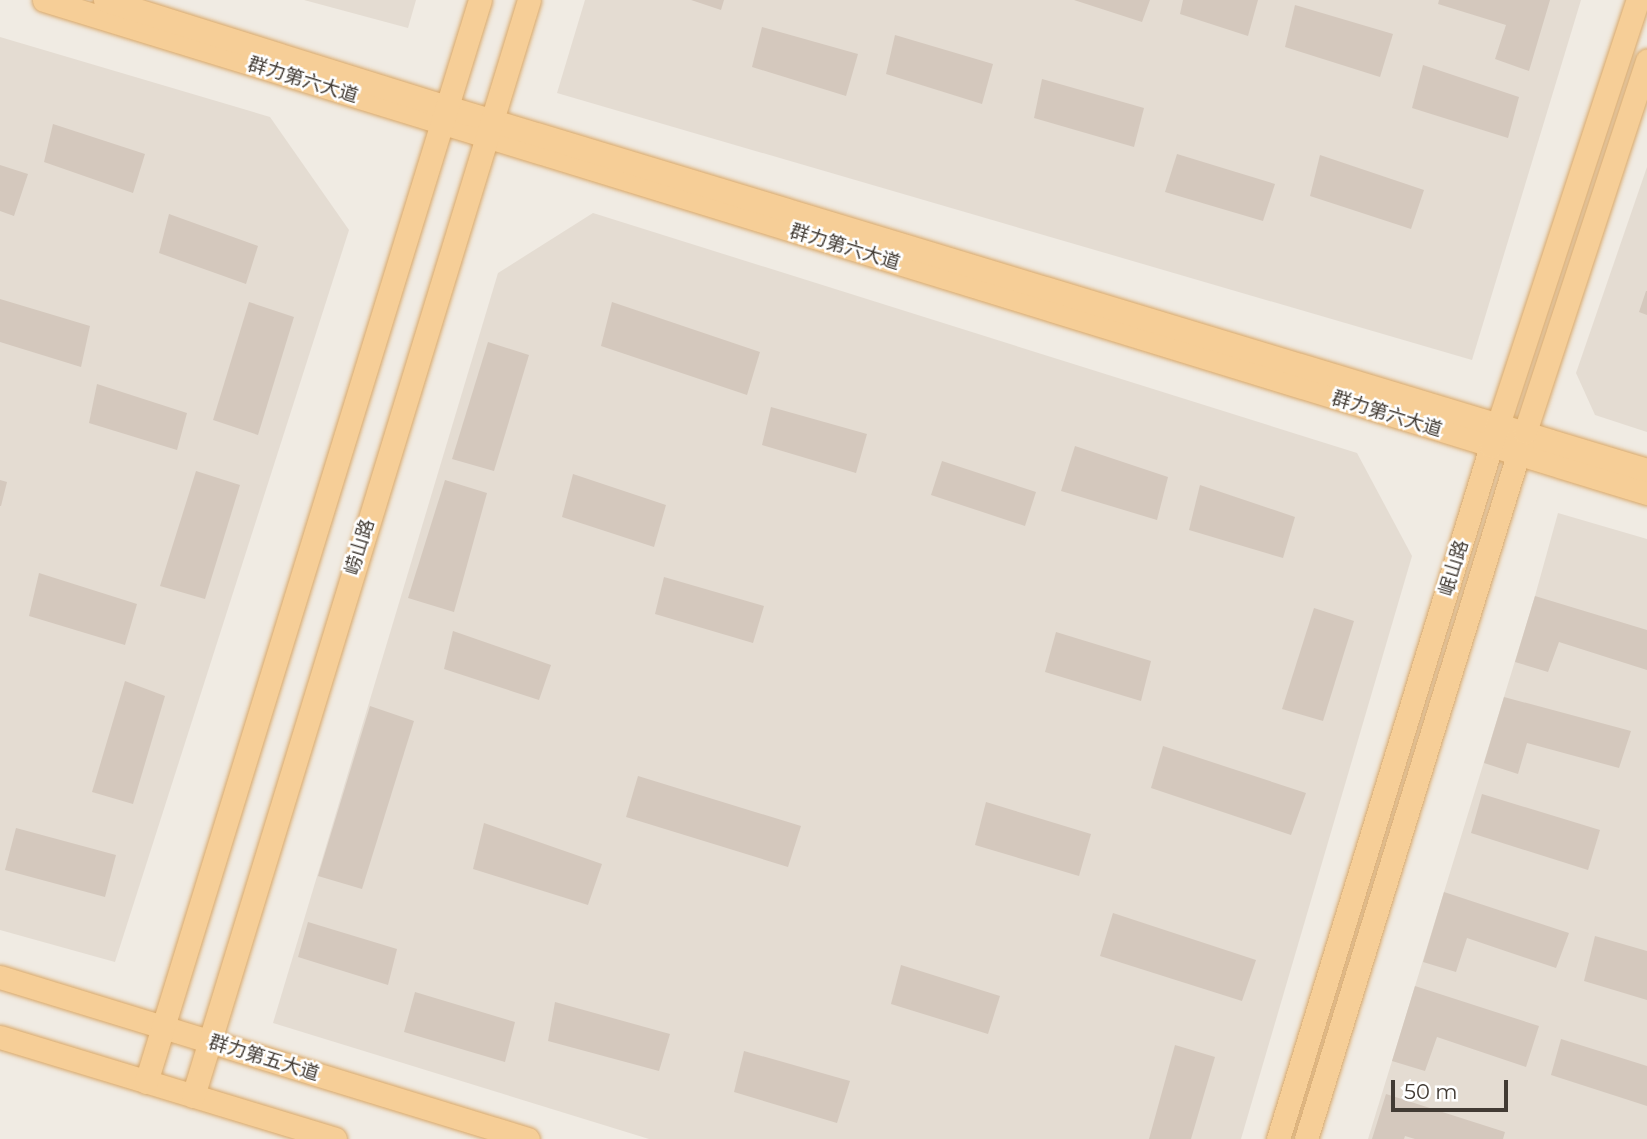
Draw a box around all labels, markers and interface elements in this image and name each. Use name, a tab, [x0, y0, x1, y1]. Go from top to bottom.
street label: 群力第六大道	[245, 52, 361, 108]
street label: 群力第六大道	[787, 219, 903, 275]
street label: 群力第六大道	[1329, 386, 1445, 442]
street label: 崂山路	[341, 516, 379, 578]
street label: 岷山路	[1435, 537, 1473, 599]
street label: 群力第五大道	[206, 1030, 322, 1086]
scale bar	[1395, 1066, 1512, 1110]
text: 50 m	[1404, 1079, 1458, 1104]

